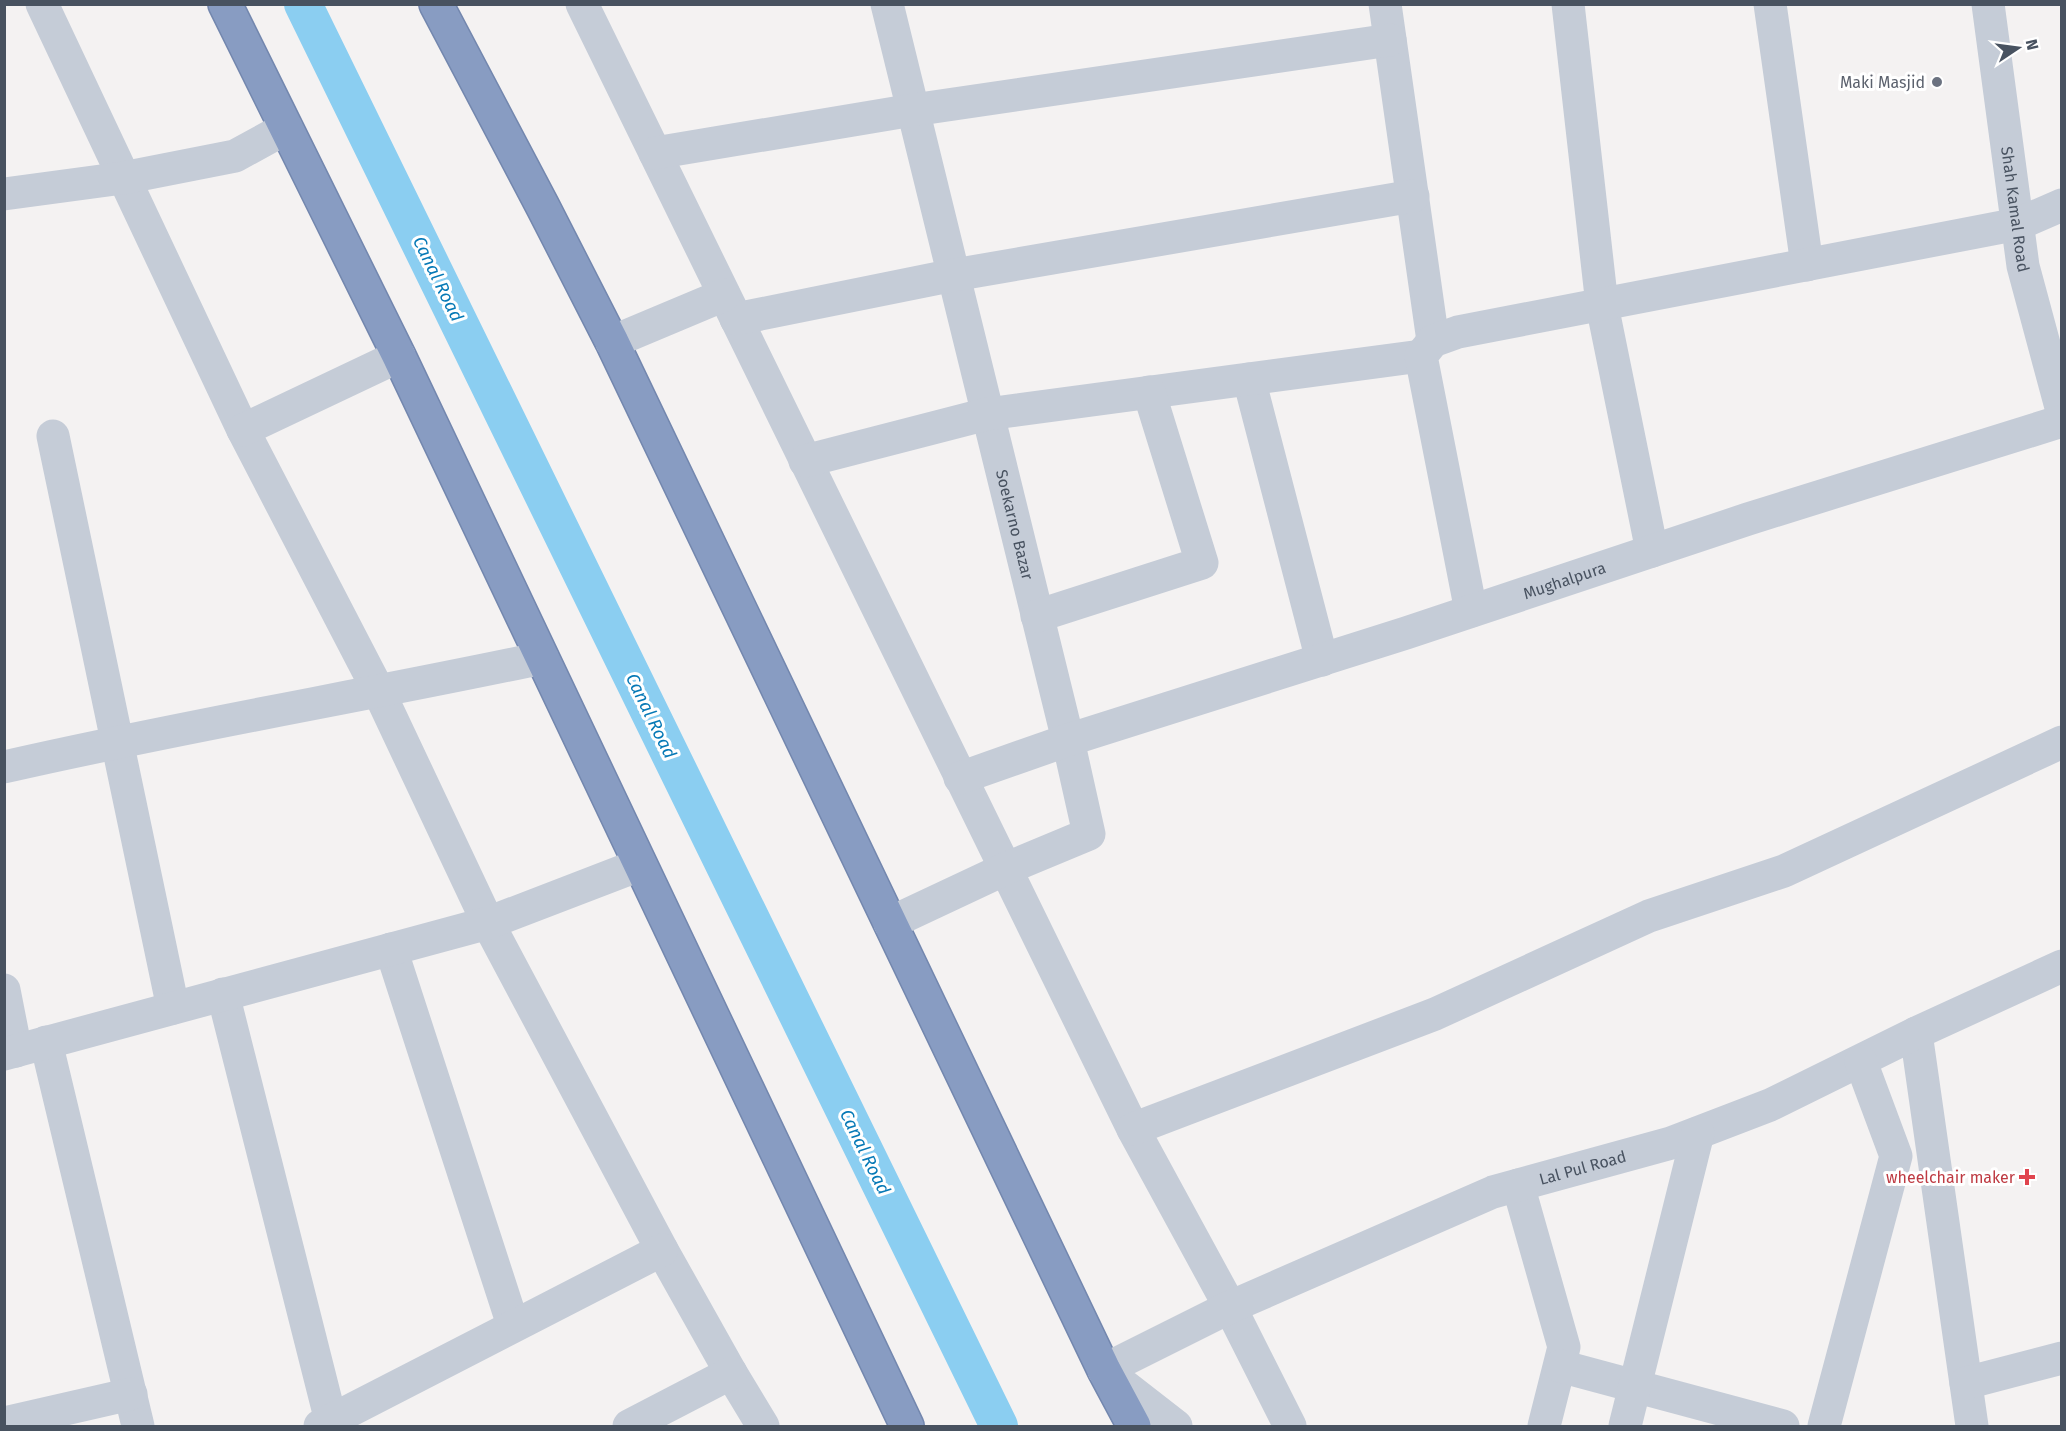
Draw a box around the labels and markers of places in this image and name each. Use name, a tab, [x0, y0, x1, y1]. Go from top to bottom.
place label: Maki Masjid	[1840, 73, 1925, 92]
marker: Maki Masjid	[1930, 75, 1944, 89]
place label: wheelchair maker	[1886, 1168, 2016, 1187]
marker: wheelchair maker	[2020, 1170, 2034, 1184]

